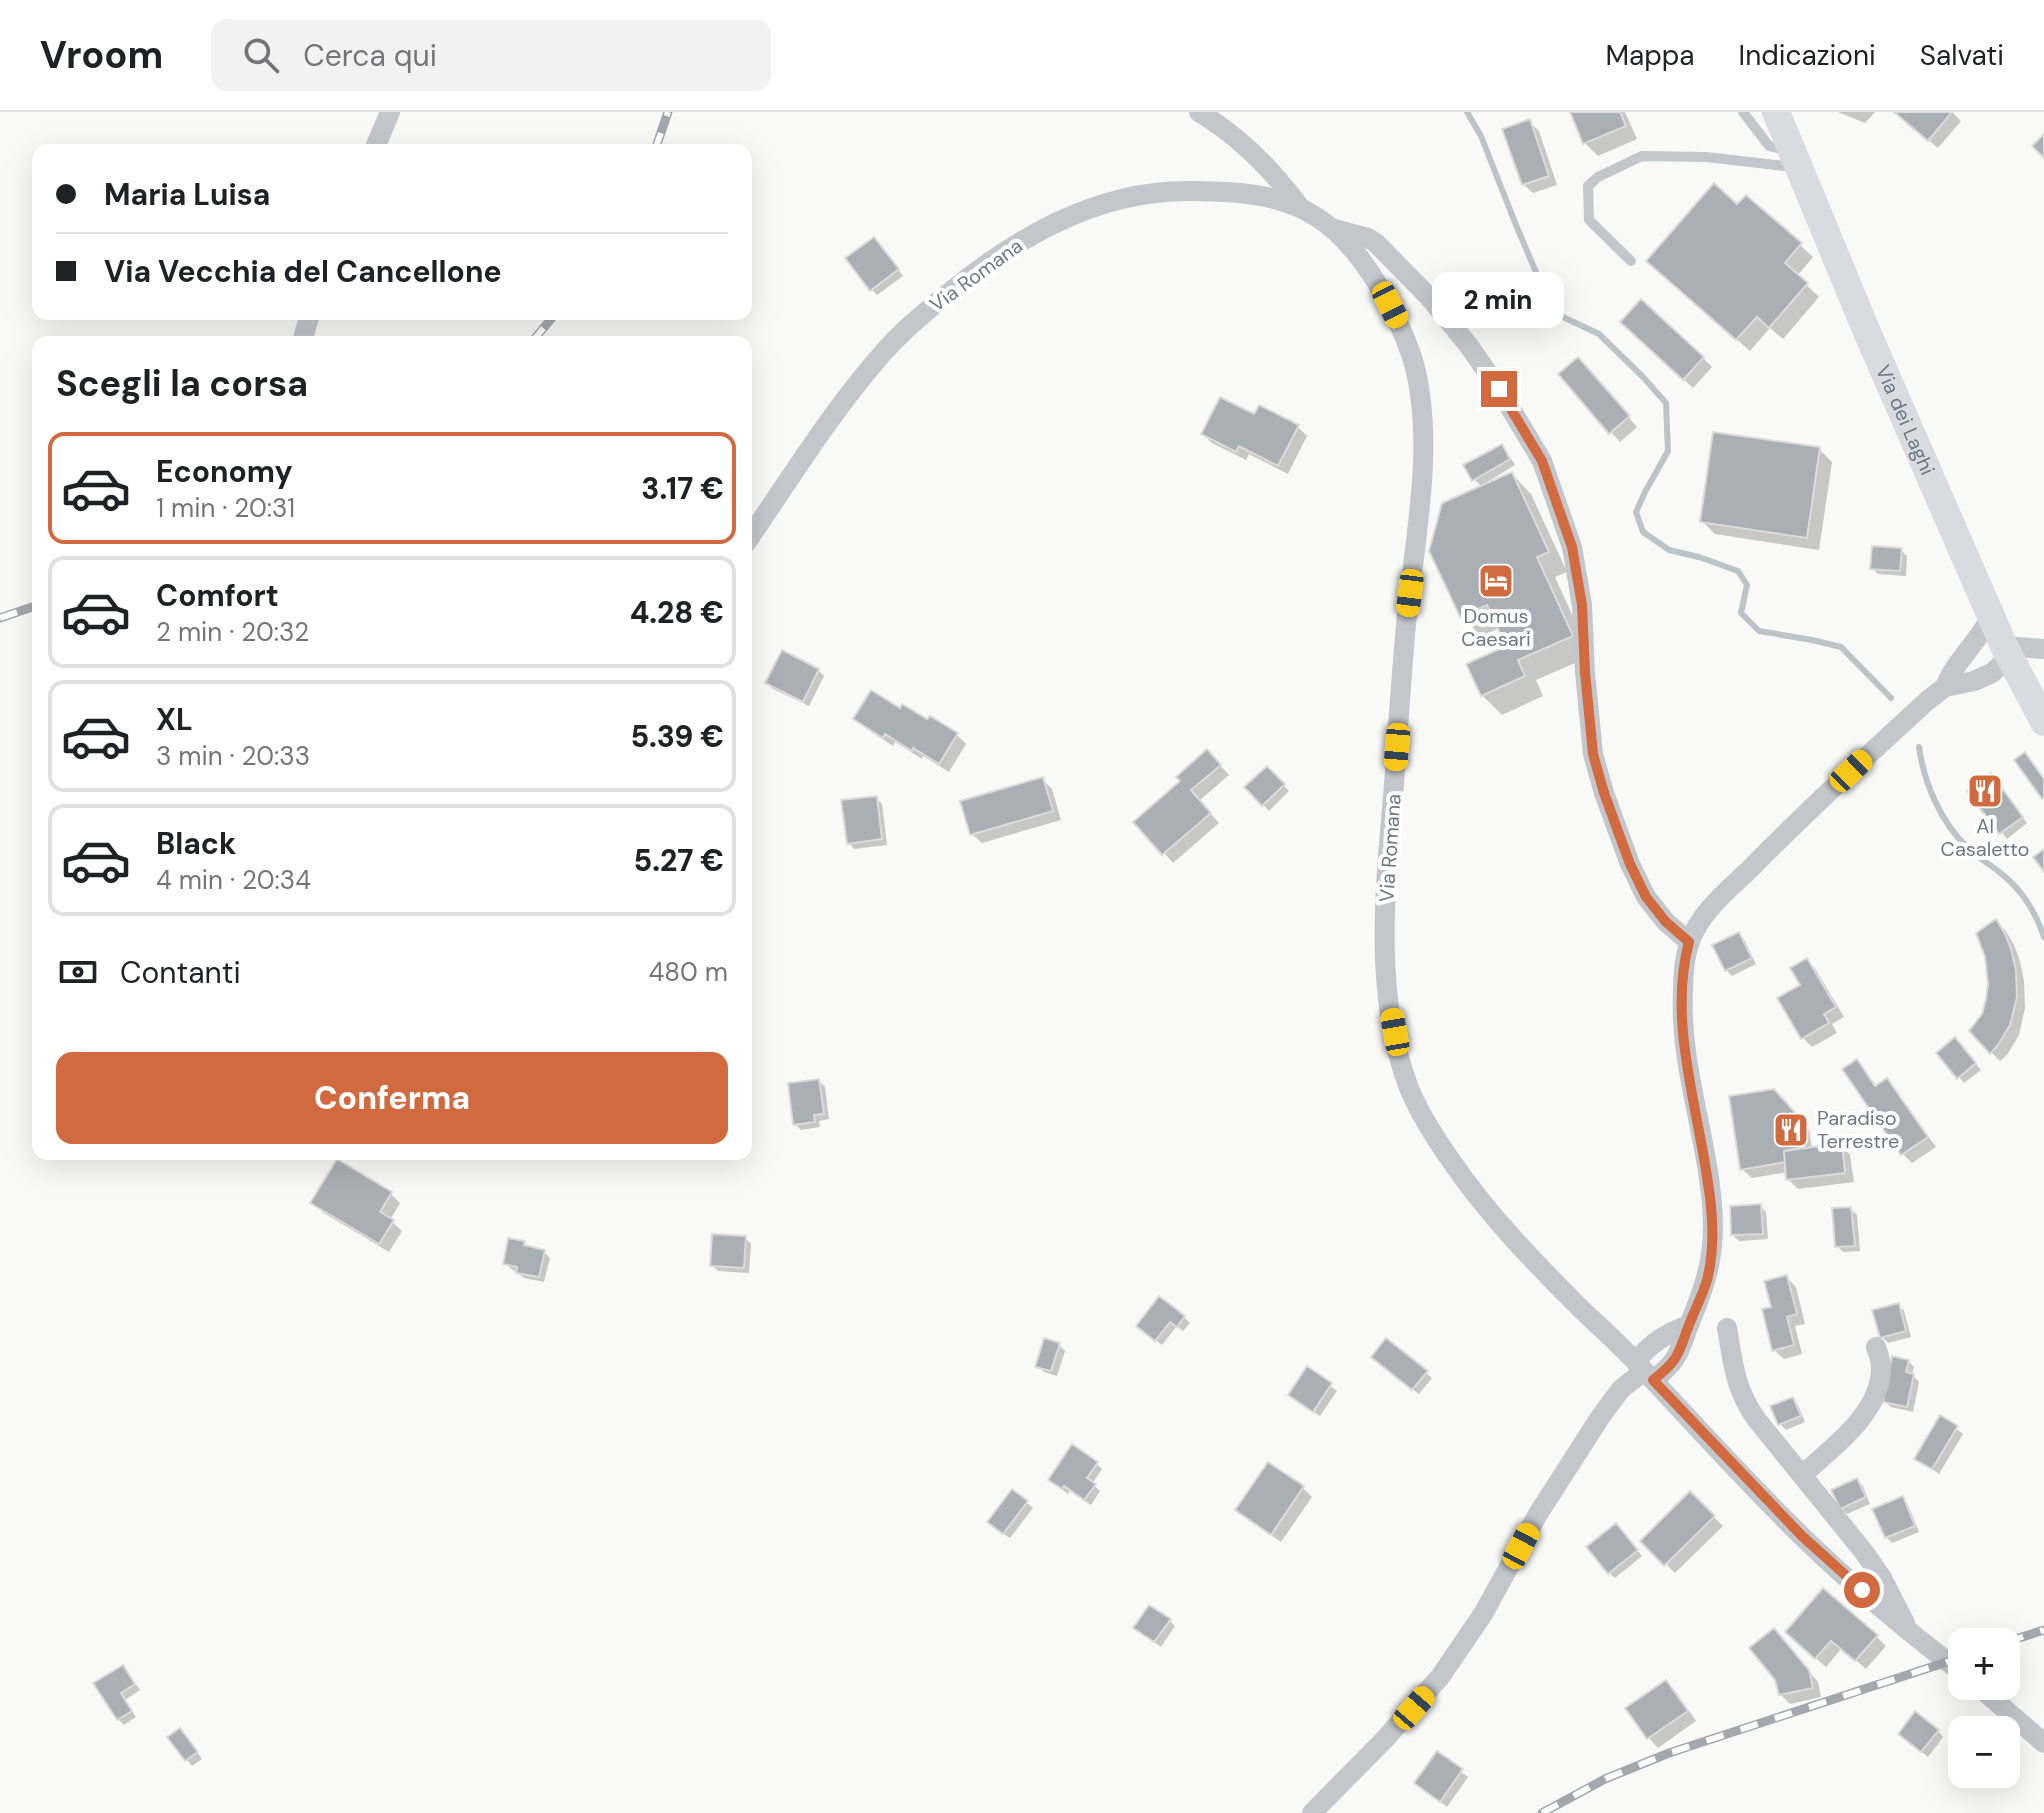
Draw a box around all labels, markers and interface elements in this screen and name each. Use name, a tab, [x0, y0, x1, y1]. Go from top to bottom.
search box	[211, 19, 771, 91]
text: Vroom	[40, 30, 163, 80]
icon: search	[239, 33, 283, 77]
text: Cerca qui	[303, 36, 437, 75]
text: Mappa	[1606, 37, 1695, 74]
text: Indicazioni	[1739, 37, 1876, 74]
text: Salvati	[1920, 37, 2004, 74]
text: Maria Luisa	[104, 175, 270, 214]
street label: Via Romana	[924, 233, 1028, 317]
text: Via Vecchia del Cancellone	[104, 252, 501, 291]
callout: 2 min	[1433, 273, 1565, 329]
car	[1368, 278, 1412, 332]
text: 2 min	[1463, 283, 1533, 317]
text: Scegli la corsa	[56, 360, 308, 407]
street label: Via dei Laghi	[1870, 361, 1941, 479]
route end	[1481, 371, 1517, 407]
icon: car	[60, 452, 132, 524]
text: Economy	[156, 452, 293, 491]
text: 3.17 €	[641, 469, 724, 508]
text: 1 min · 20:31	[156, 491, 295, 525]
hotel icon: Domus Caesari	[1477, 562, 1515, 600]
car	[1395, 568, 1425, 618]
icon: car	[60, 576, 132, 648]
text: Comfort	[156, 576, 279, 615]
text: 4.28 €	[630, 593, 724, 632]
place label: Domus Caesari	[1461, 603, 1531, 652]
text: 2 min · 20:32	[156, 615, 309, 649]
icon: car	[60, 700, 132, 772]
text: XL	[156, 700, 193, 739]
text: 5.39 €	[630, 717, 724, 756]
car	[1383, 722, 1411, 772]
text: 3 min · 20:33	[156, 739, 310, 773]
car	[1825, 746, 1877, 796]
restaurant icon: Al Casaletto	[1966, 772, 2004, 810]
street label: Via Romana	[1373, 793, 1407, 903]
place label: Al Casaletto	[1941, 813, 2029, 862]
icon: car	[60, 824, 132, 896]
text: Black	[156, 824, 236, 863]
text: 5.27 €	[634, 841, 724, 880]
text: 4 min · 20:34	[156, 863, 311, 897]
icon: cash	[56, 950, 100, 994]
text: Contanti	[120, 953, 241, 992]
text: 480 m	[649, 955, 728, 989]
car	[1379, 1006, 1411, 1058]
button: Conferma	[56, 1052, 728, 1144]
place label: Paradiso Terrestre	[1817, 1105, 1899, 1154]
restaurant icon: Paradiso Terrestre	[1772, 1111, 1810, 1149]
car	[1499, 1519, 1543, 1573]
route start	[1844, 1572, 1880, 1608]
map controls	[1948, 1628, 2020, 1788]
button: +	[1948, 1628, 2020, 1700]
car	[1389, 1682, 1439, 1734]
button: −	[1948, 1716, 2020, 1788]

